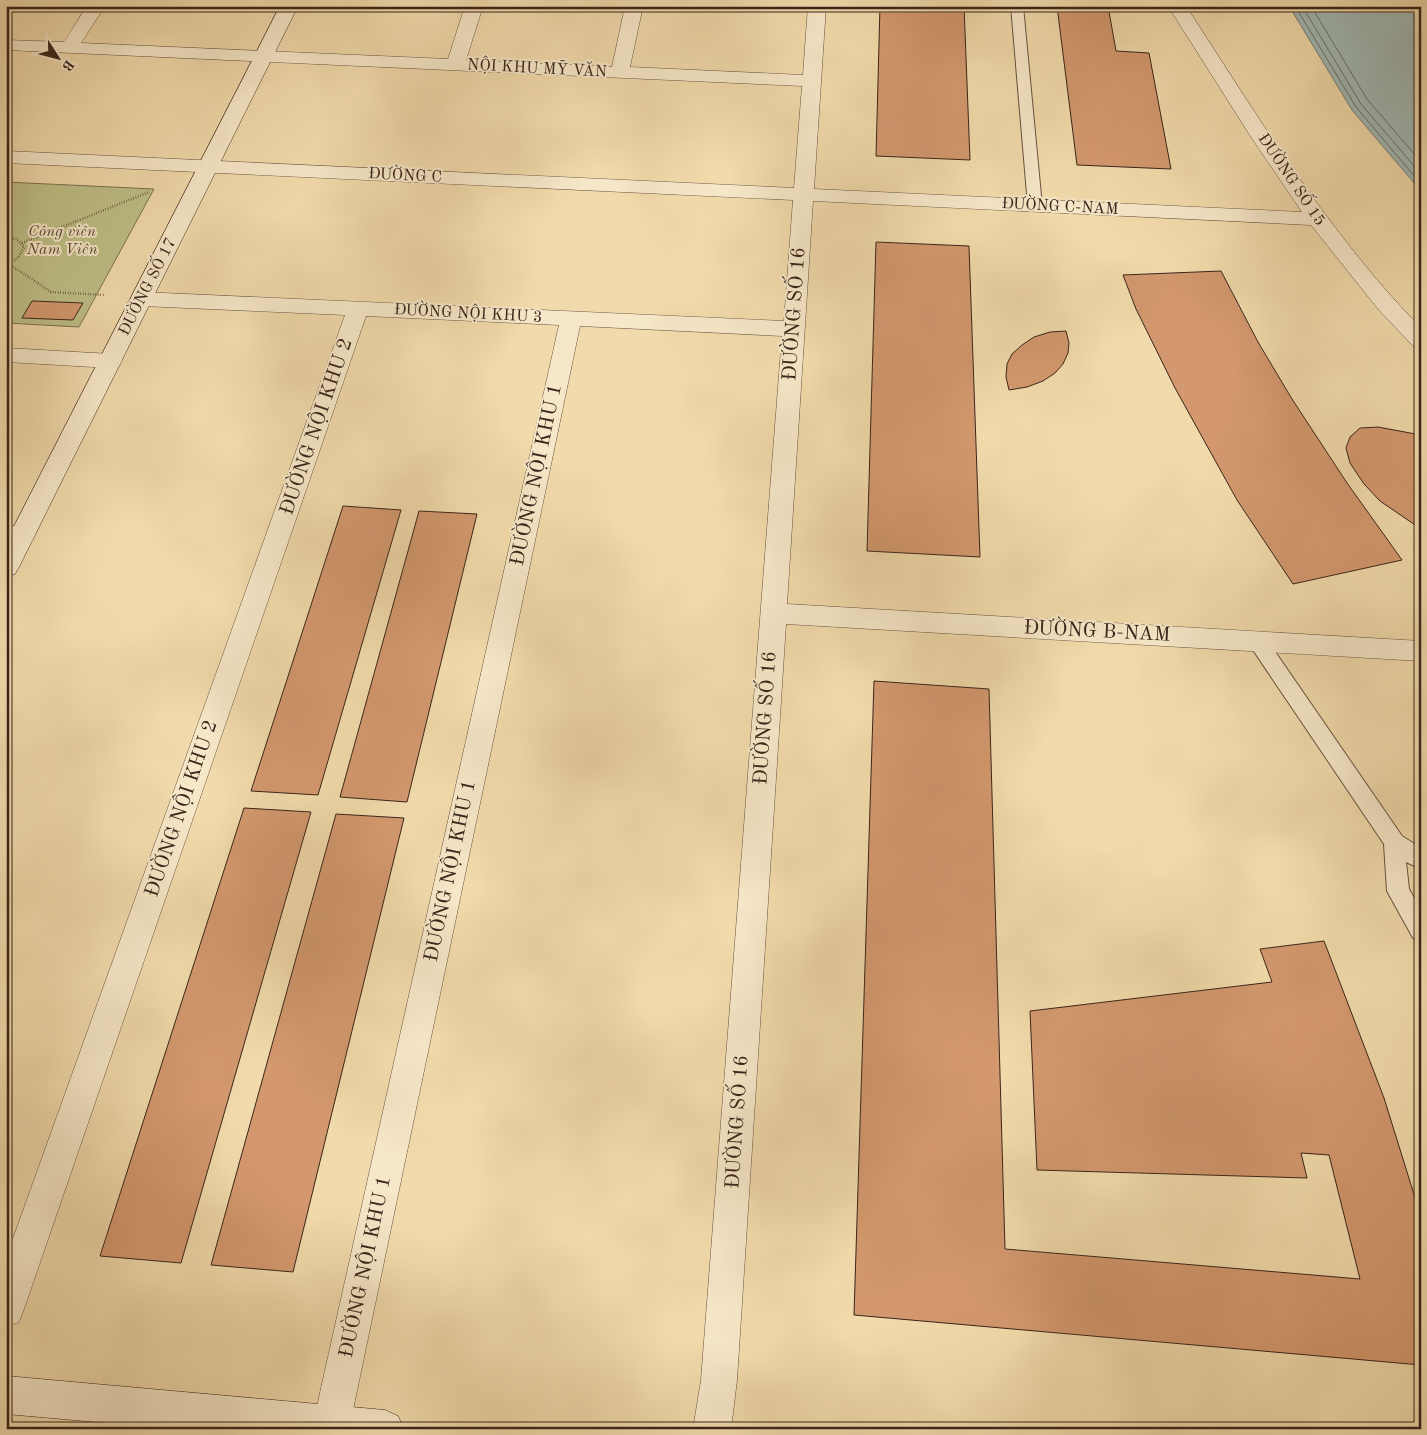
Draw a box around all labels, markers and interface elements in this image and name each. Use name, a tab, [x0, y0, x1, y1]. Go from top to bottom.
north arrow	[32, 32, 82, 82]
street label: NỘI KHU MỸ VĂN	[467, 53, 608, 81]
text: B	[59, 57, 76, 73]
street label: ĐƯỜNG SỐ 15	[1254, 128, 1333, 229]
street label: ĐƯỜNG C	[368, 161, 443, 186]
street label: ĐƯỜNG C-NAM	[1001, 191, 1119, 218]
park label: Công viên Nam Viên	[25, 224, 98, 258]
street label: ĐƯỜNG SỐ 17	[111, 233, 180, 338]
street label: ĐƯỜNG SỐ 16	[775, 246, 810, 382]
street label: ĐƯỜNG NỘI KHU 3	[393, 297, 543, 326]
street label: ĐƯỜNG NỘI KHU 2	[274, 335, 357, 518]
street label: ĐƯỜNG NỘI KHU 1	[504, 381, 566, 568]
street label: ĐƯỜNG B-NAM	[1023, 614, 1171, 646]
street label: ĐƯỜNG SỐ 16	[746, 650, 781, 786]
street label: ĐƯỜNG NỘI KHU 2	[139, 717, 222, 900]
street label: ĐƯỜNG NỘI KHU 1	[418, 777, 480, 964]
street label: ĐƯỜNG SỐ 16	[718, 1054, 753, 1190]
street label: ĐƯỜNG NỘI KHU 1	[333, 1173, 395, 1360]

